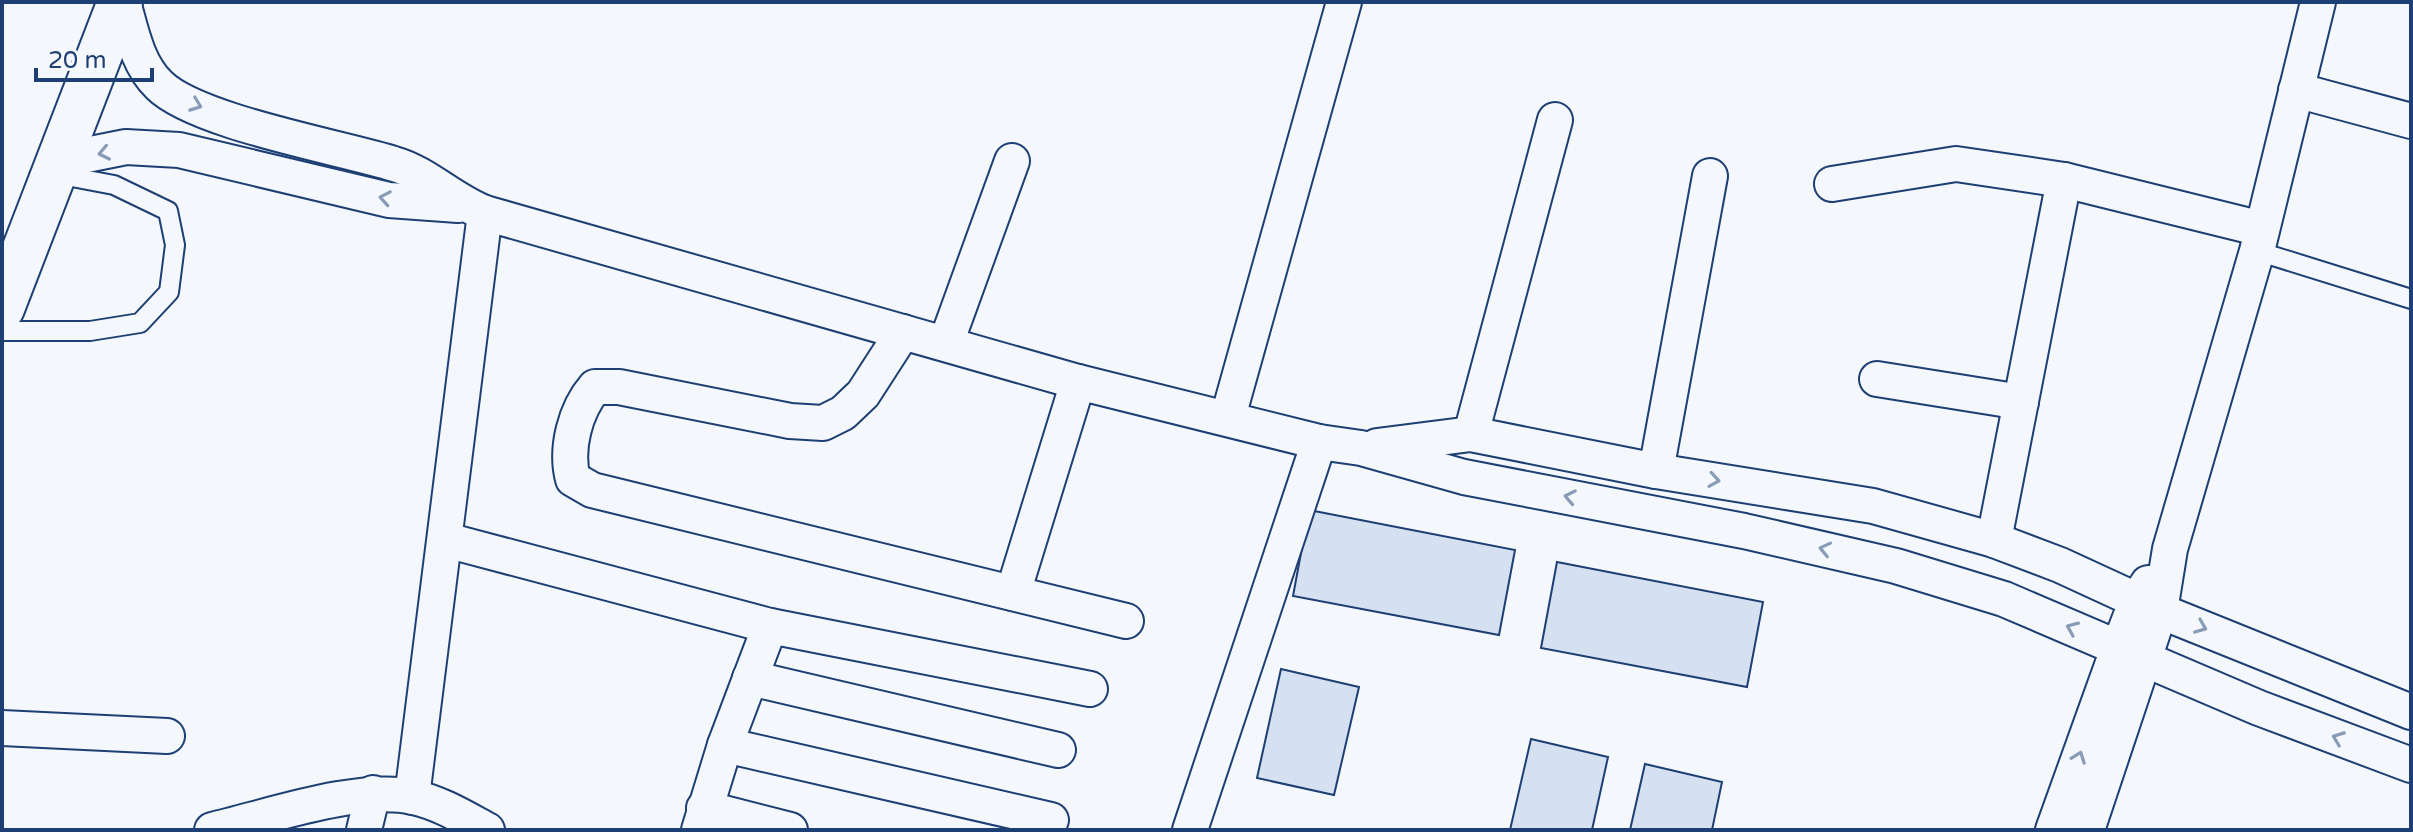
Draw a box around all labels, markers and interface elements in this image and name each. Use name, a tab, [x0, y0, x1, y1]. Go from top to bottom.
scale bar	[36, 32, 152, 82]
text: 20 m	[48, 46, 106, 75]
one-way arrow	[188, 96, 202, 112]
one-way arrow	[97, 144, 111, 161]
one-way arrow	[379, 191, 392, 208]
one-way arrow	[1707, 471, 1720, 488]
one-way arrow	[1563, 490, 1577, 507]
one-way arrow	[1818, 541, 1832, 558]
one-way arrow	[2193, 618, 2207, 634]
one-way arrow	[2066, 622, 2080, 638]
one-way arrow	[2332, 731, 2346, 748]
one-way arrow	[2070, 750, 2086, 764]

